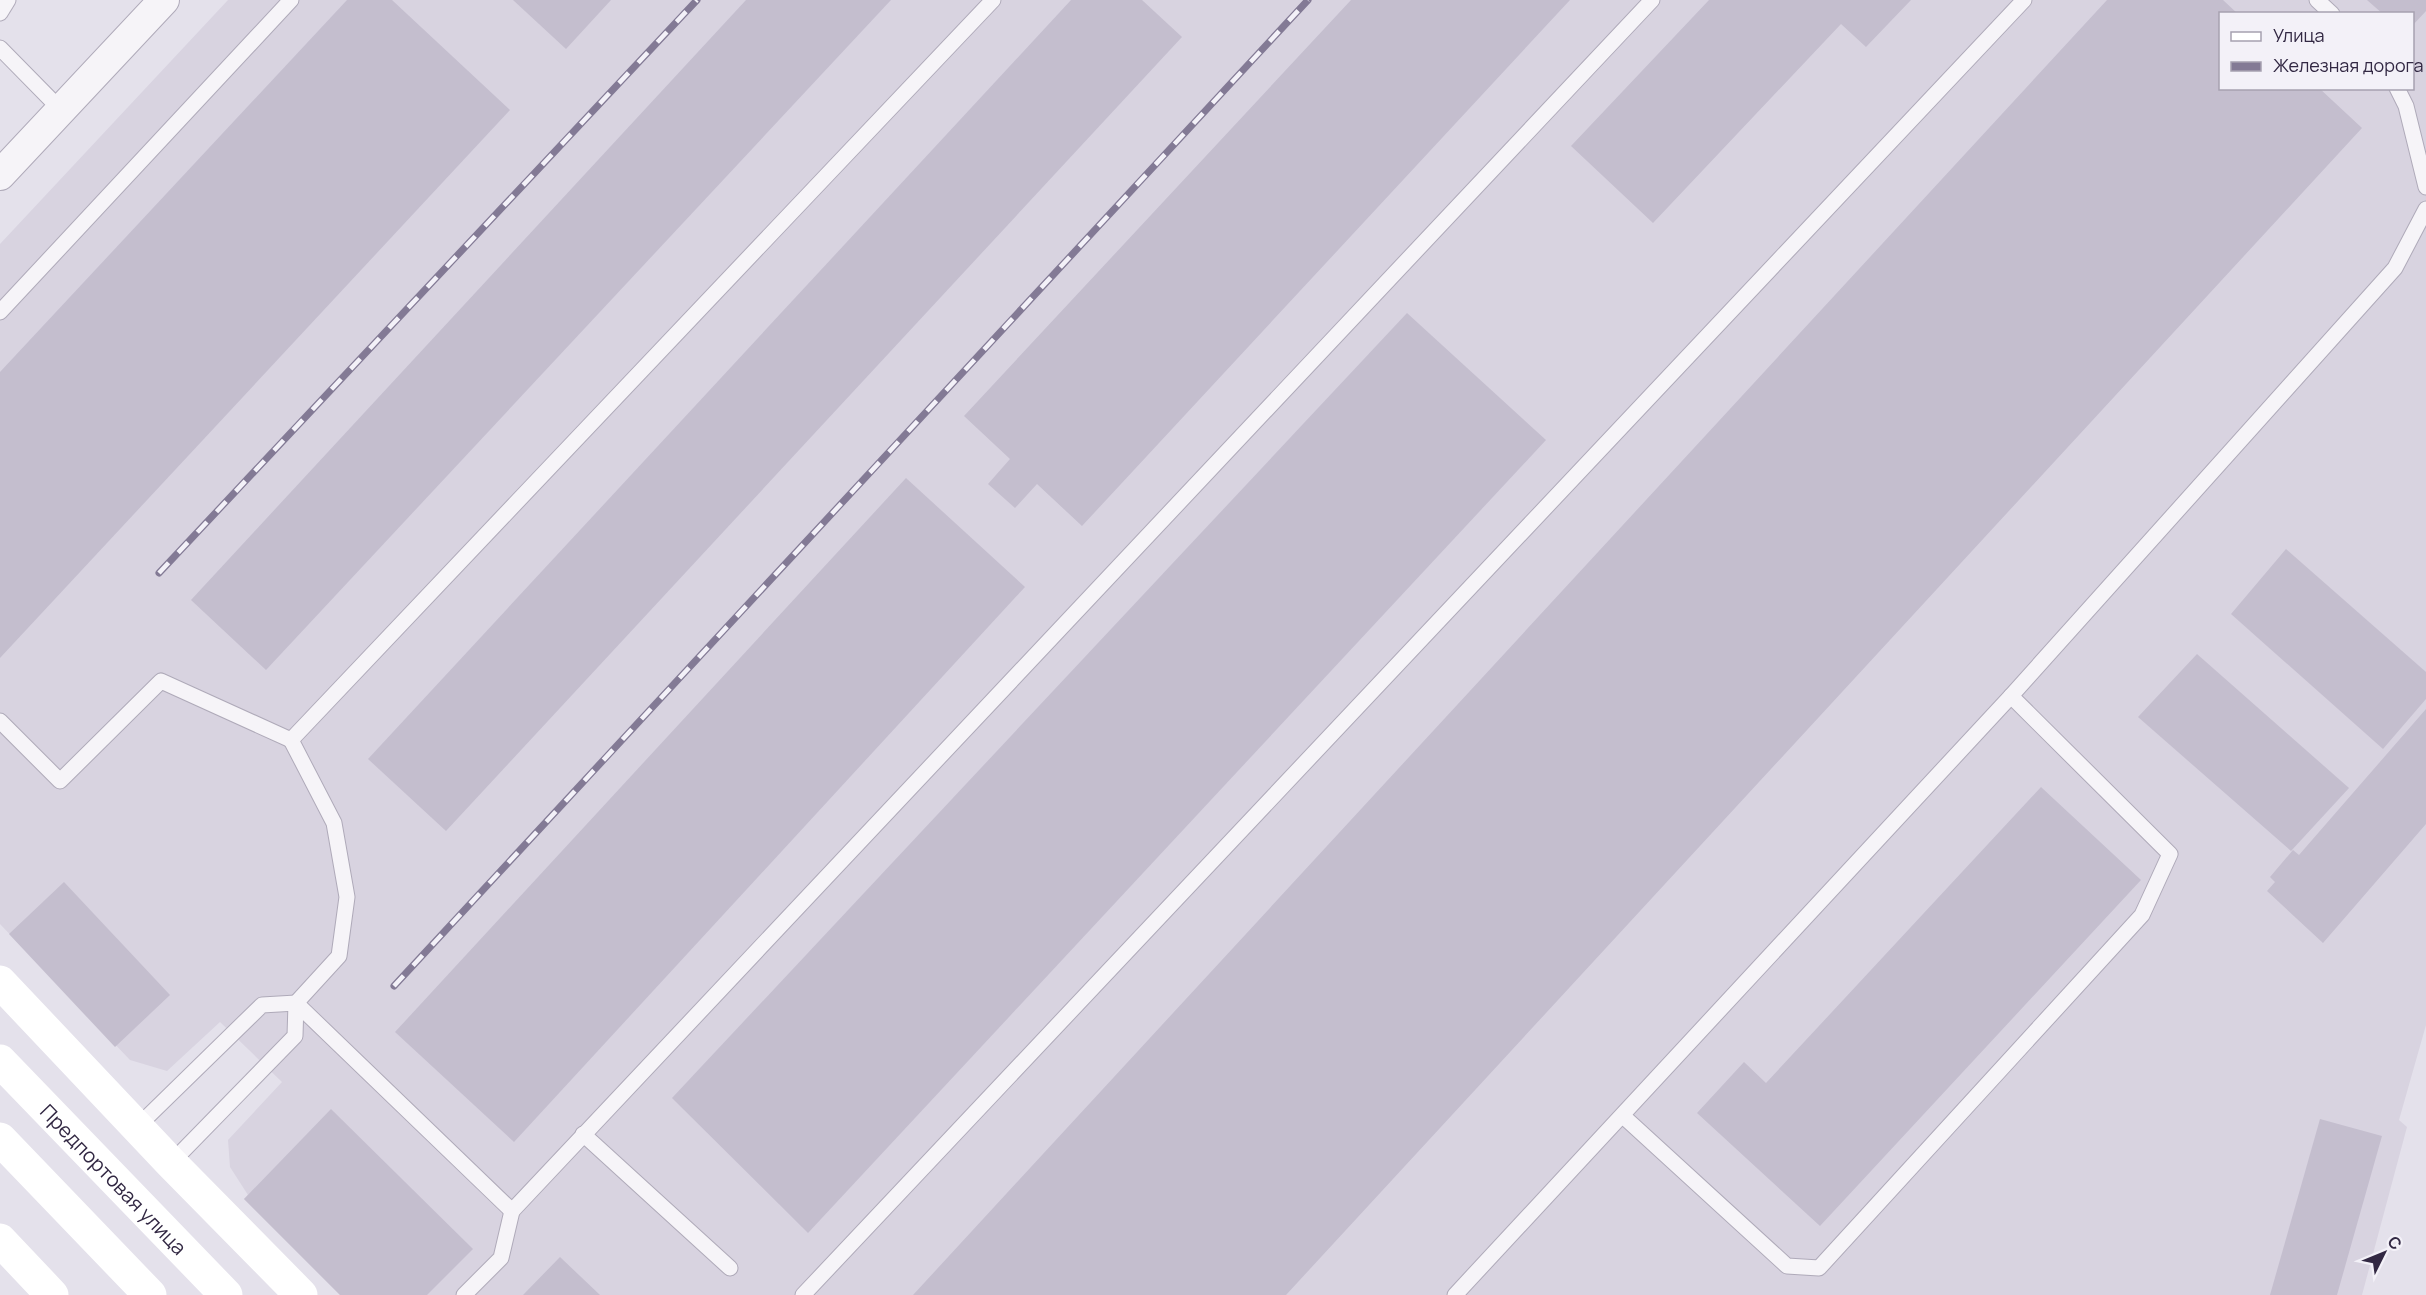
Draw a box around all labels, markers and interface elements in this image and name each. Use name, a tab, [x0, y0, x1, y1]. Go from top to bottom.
legend	[2219, 12, 2414, 90]
text: Улица	[2273, 23, 2325, 47]
text: Железная дорога	[2273, 53, 2424, 77]
street label: Предпортовая улица	[35, 1098, 193, 1260]
north arrow	[2354, 1223, 2414, 1283]
text: С	[2383, 1231, 2407, 1255]

